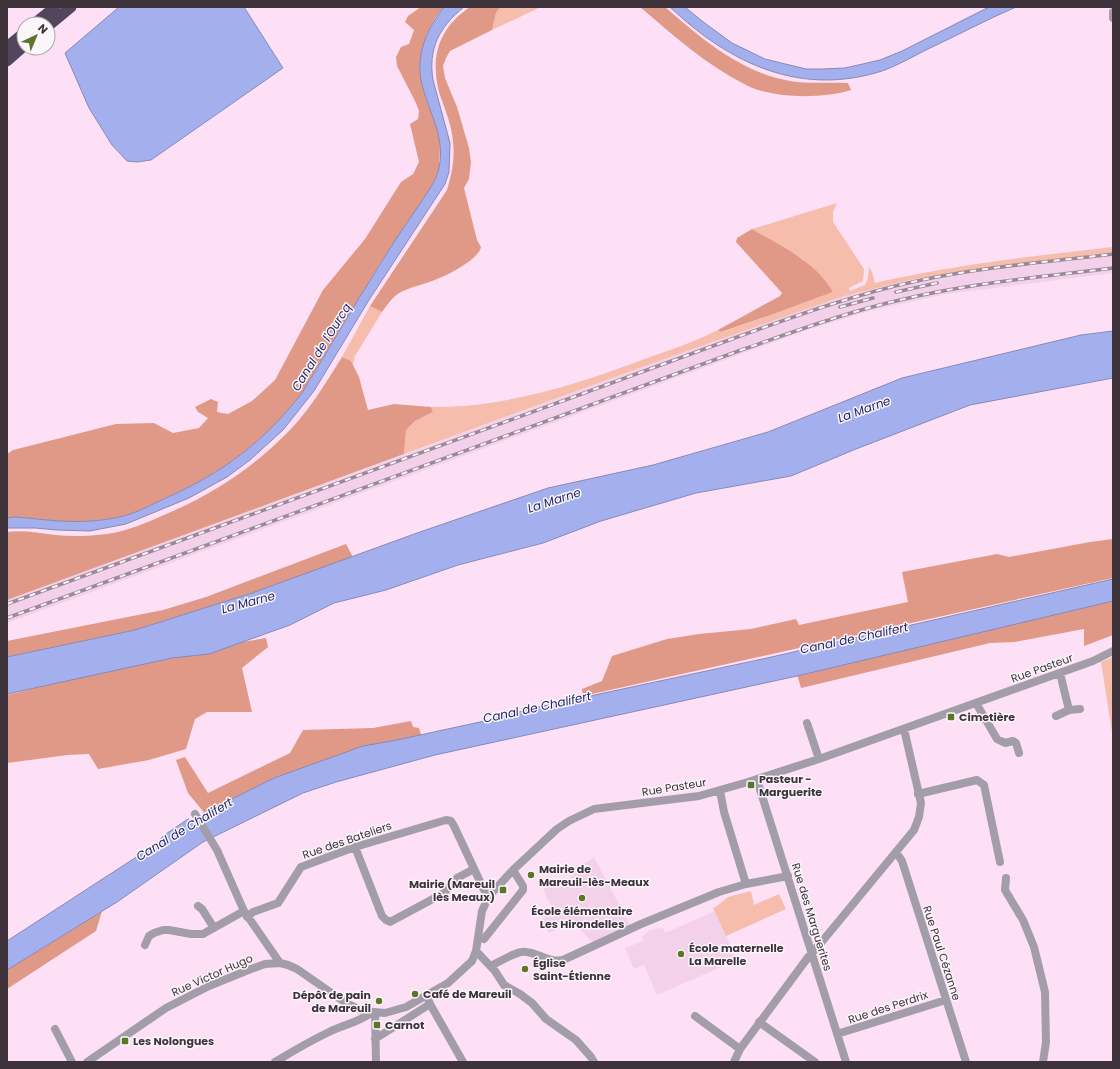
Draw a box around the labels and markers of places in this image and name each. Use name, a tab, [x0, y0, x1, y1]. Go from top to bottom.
place label: Cimetière	[959, 709, 1015, 725]
marker: Cimetière	[946, 712, 956, 722]
place label: Pasteur - Marguerite	[759, 771, 822, 800]
marker: Pasteur - Marguerite	[746, 780, 756, 790]
place label: Mairie de Mareuil-lès-Meaux	[539, 861, 650, 890]
marker: Mairie de Mareuil-lès-Meaux	[526, 870, 536, 880]
place label: Mairie (Mareuil lès Meaux)	[409, 876, 495, 905]
marker: Mairie (Mareuil lès Meaux)	[498, 885, 508, 895]
marker: École élémentaire Les Hirondelles	[577, 893, 587, 903]
place label: École élémentaire Les Hirondelles	[531, 903, 633, 932]
place label: École maternelle La Marelle	[689, 940, 784, 969]
marker: École maternelle La Marelle	[676, 949, 686, 959]
place label: Église Saint-Étienne	[533, 955, 611, 984]
marker: Église Saint-Étienne	[520, 964, 530, 974]
place label: Café de Mareuil	[423, 986, 511, 1002]
place label: Dépôt de pain de Mareuil	[293, 987, 371, 1016]
marker: Café de Mareuil	[410, 989, 420, 999]
marker: Dépôt de pain de Mareuil	[374, 996, 384, 1006]
place label: Carnot	[385, 1017, 425, 1033]
marker: Carnot	[372, 1020, 382, 1030]
place label: Les Nolongues	[133, 1033, 214, 1049]
marker: Les Nolongues	[120, 1036, 130, 1046]

